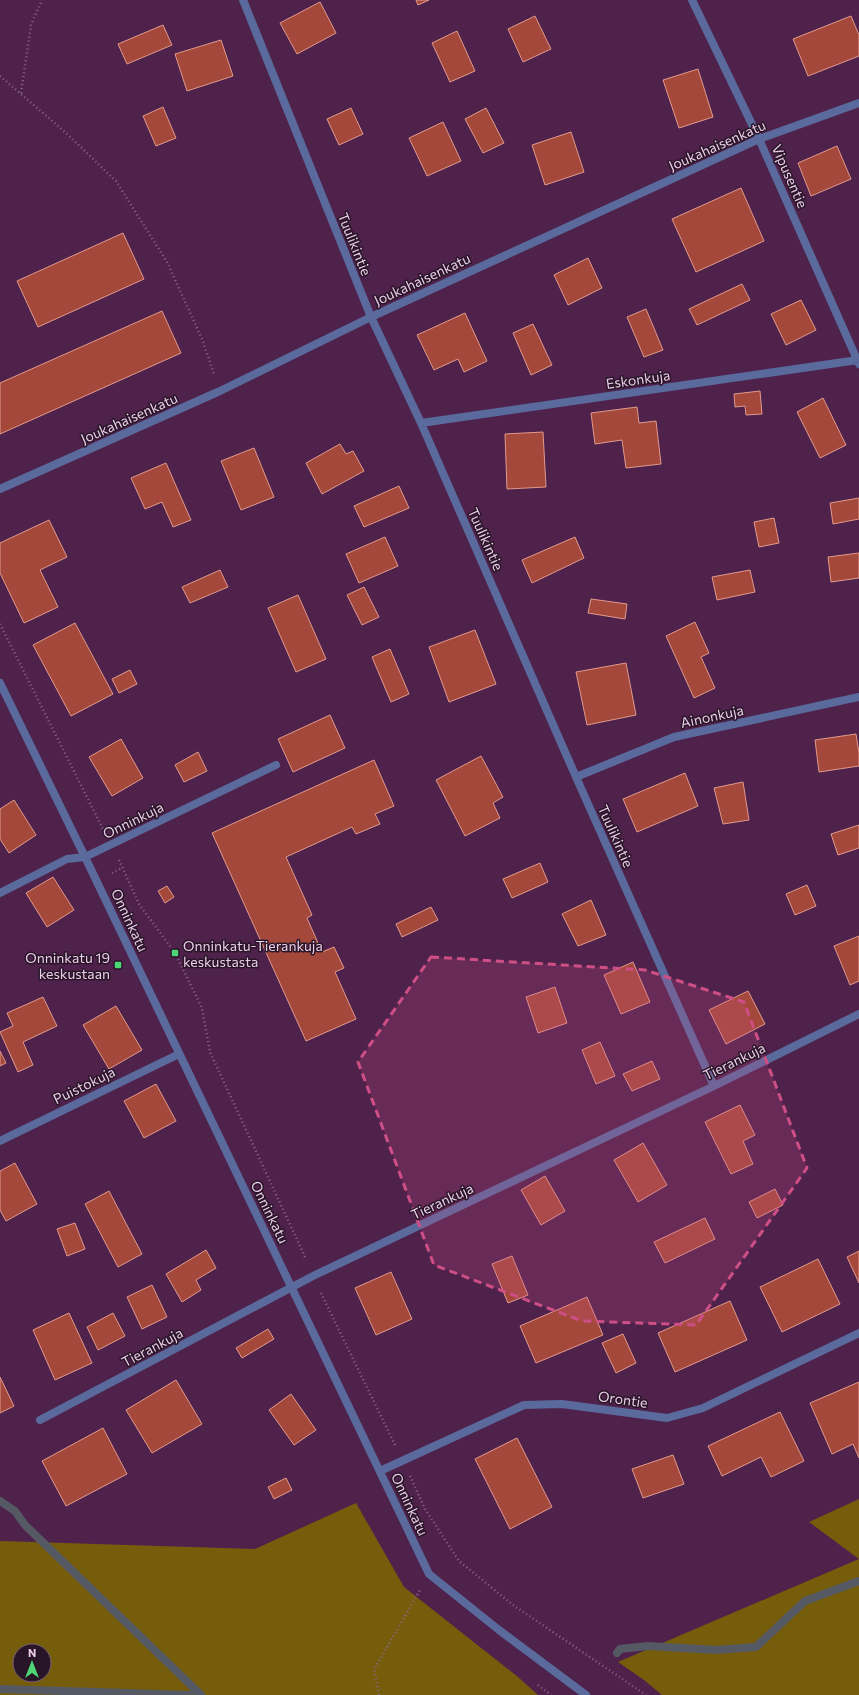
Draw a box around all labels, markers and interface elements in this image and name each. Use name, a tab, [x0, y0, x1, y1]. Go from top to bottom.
street label: Joukahaisenkatu	[666, 116, 768, 174]
street label: Vipusentie	[768, 142, 812, 210]
street label: Tuulikintie	[335, 210, 375, 278]
street label: Joukahaisenkatu	[371, 249, 473, 309]
street label: Eskonkuja	[605, 366, 671, 392]
street label: Joukahaisenkatu	[78, 389, 180, 447]
street label: Tuulikintie	[465, 505, 507, 573]
street label: Ainonkuja	[679, 701, 745, 731]
street label: Onninkuja	[100, 798, 166, 842]
street label: Tuulikintie	[595, 802, 637, 870]
street label: Onninkatu	[108, 886, 152, 954]
place label: Onninkatu-Tierankuja keskustasta	[183, 937, 323, 970]
marker: Onninkatu-Tierankuja keskustasta	[170, 948, 180, 958]
place label: Onninkatu 19 keskustaan	[25, 949, 110, 982]
marker: Onninkatu 19 keskustaan	[113, 960, 123, 970]
street label: Tierankuja	[700, 1039, 768, 1083]
street label: Puistokuja	[50, 1063, 118, 1107]
street label: Onninkatu	[248, 1178, 292, 1246]
street label: Tierankuja	[408, 1179, 476, 1223]
street label: Tierankuja	[118, 1324, 186, 1370]
street label: Orontie	[597, 1387, 649, 1411]
street label: Onninkatu	[388, 1470, 432, 1538]
north arrow	[12, 1643, 52, 1683]
text: N	[28, 1646, 36, 1659]

